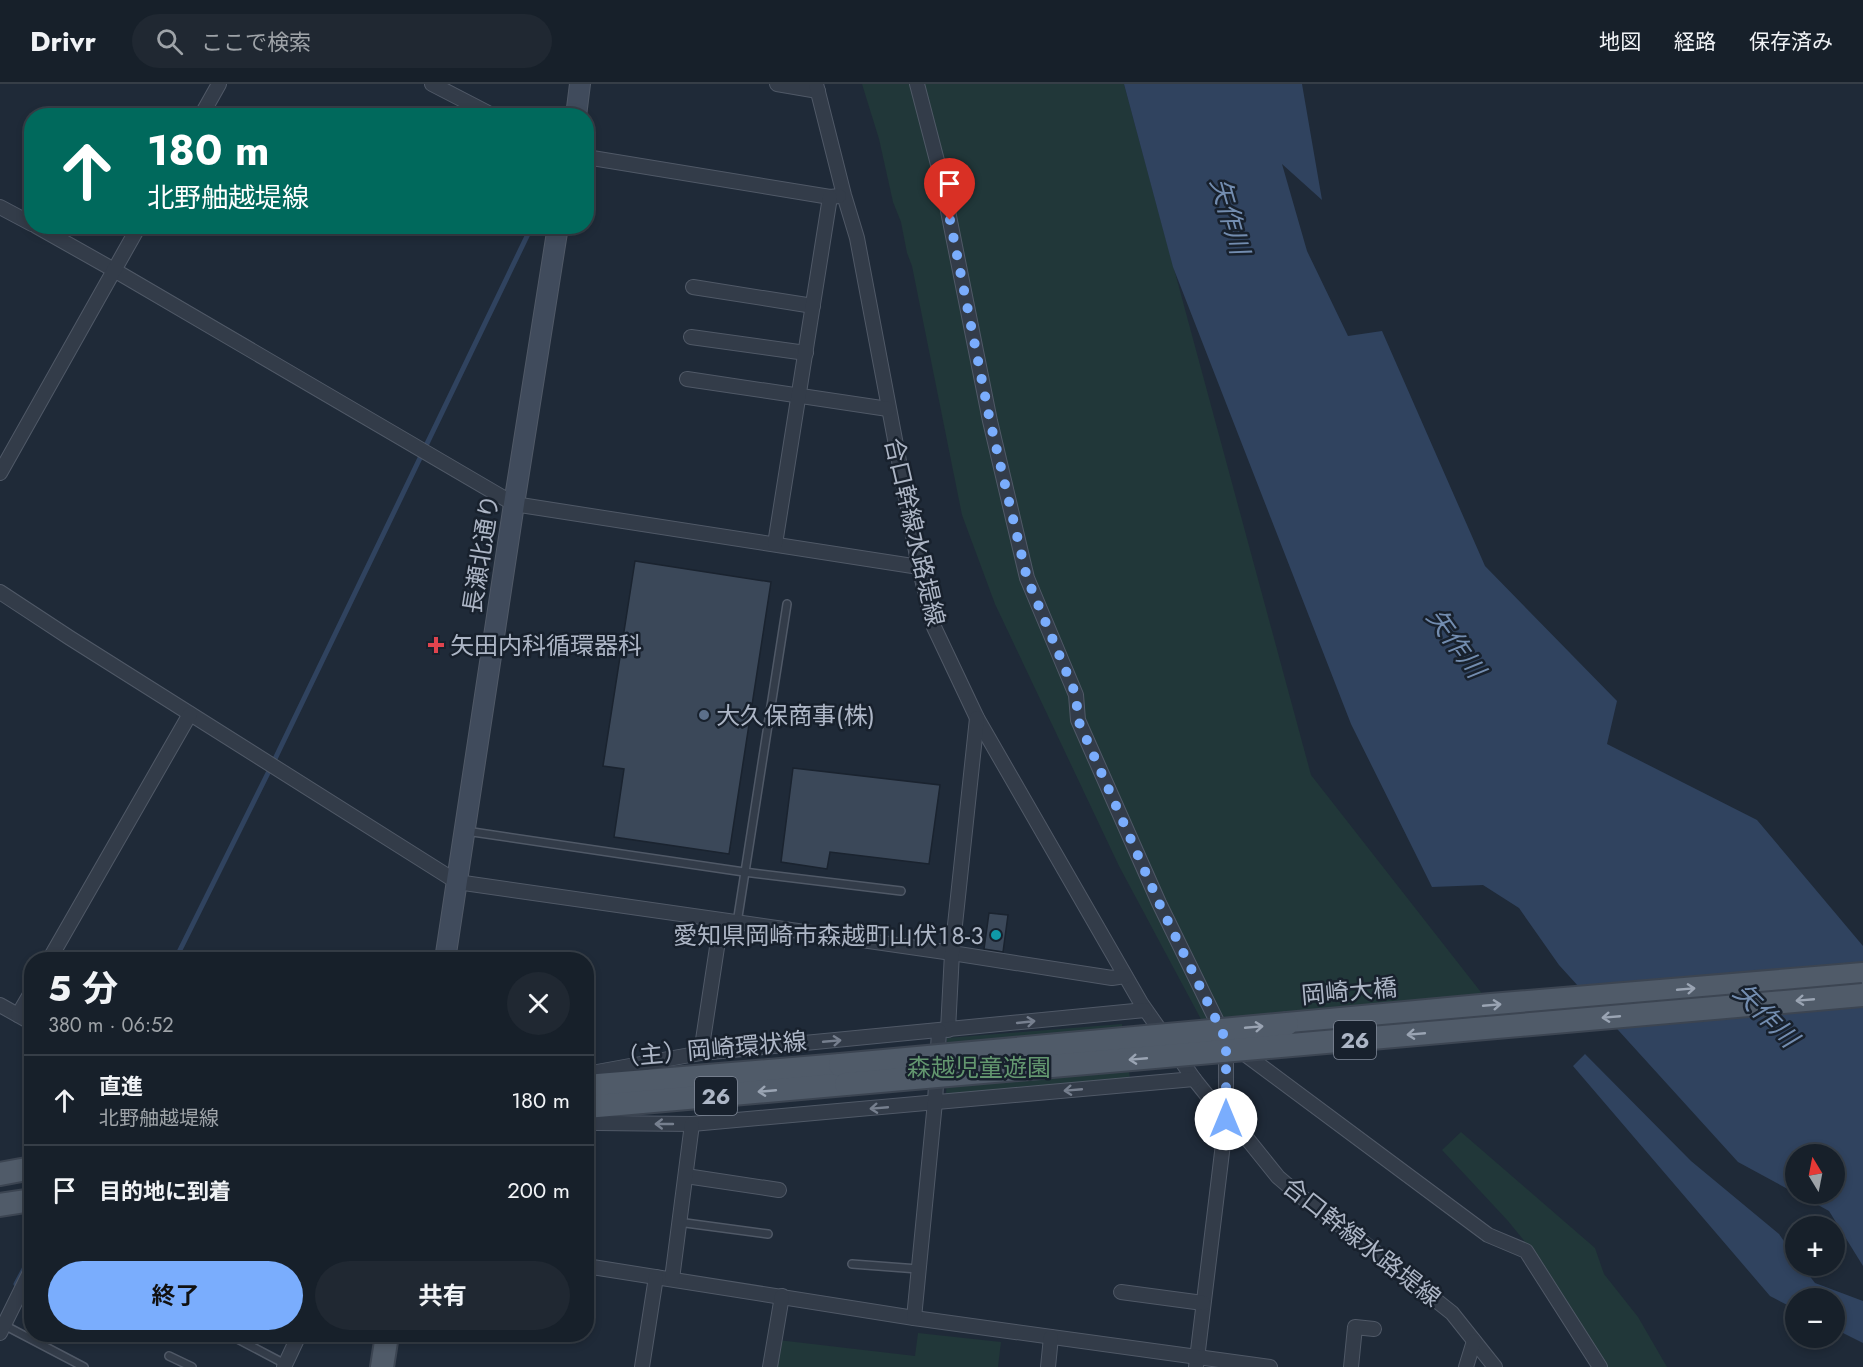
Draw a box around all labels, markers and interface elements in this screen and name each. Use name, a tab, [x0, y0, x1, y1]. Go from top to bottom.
search box	[132, 14, 552, 68]
text: Drivr	[30, 21, 96, 62]
icon: search	[153, 25, 186, 58]
text: ここで検索	[201, 26, 311, 58]
text: 地図	[1599, 27, 1641, 57]
text: 経路	[1674, 27, 1716, 57]
text: 保存済み	[1749, 27, 1833, 57]
text: 180 m	[147, 120, 270, 181]
icon: ahead	[48, 132, 126, 210]
pin	[924, 158, 975, 220]
icon: arrive	[933, 167, 966, 200]
water label: 矢作川	[1201, 173, 1260, 262]
text: 北野舳越堤線	[147, 178, 309, 217]
street label: 合口幹線水路堤線	[876, 435, 954, 629]
street label: 長瀬北通り	[454, 492, 508, 616]
water label: 矢作川	[1418, 600, 1496, 688]
place label: 矢田内科循環器科	[450, 628, 642, 663]
marker: 矢田内科循環器科	[427, 636, 445, 654]
place label: 大久保商事(株)	[716, 698, 875, 733]
marker: 大久保商事(株)	[697, 708, 711, 722]
place label: 愛知県岡崎市森越町山伏１８‐３	[673, 918, 984, 953]
marker: 愛知県岡崎市森越町山伏１８‐３	[989, 928, 1003, 942]
text: 5 分	[48, 962, 118, 1014]
street label: 岡崎大橋	[1300, 969, 1398, 1013]
button: close	[507, 972, 570, 1035]
water label: 矢作川	[1725, 974, 1809, 1058]
one-way arrow	[1676, 983, 1696, 994]
one-way arrow	[1795, 995, 1815, 1006]
one-way arrow	[1481, 999, 1501, 1010]
text: 380 m · 06:52	[48, 1011, 174, 1040]
one-way arrow	[1601, 1012, 1621, 1023]
one-way arrow	[1015, 1016, 1035, 1027]
one-way arrow	[1244, 1021, 1264, 1032]
road number: 26	[1334, 1021, 1376, 1059]
street label: （主）岡崎環状線	[614, 1023, 808, 1075]
one-way arrow	[1407, 1029, 1427, 1040]
one-way arrow	[821, 1035, 841, 1046]
park label: 森越児童遊園	[907, 1050, 1051, 1085]
one-way arrow	[1129, 1054, 1149, 1065]
text: 直進	[99, 1070, 143, 1102]
road number: 26	[695, 1077, 737, 1115]
icon: ahead	[48, 1084, 81, 1117]
text: 180 m	[511, 1084, 570, 1116]
one-way arrow	[1064, 1085, 1084, 1096]
one-way arrow	[758, 1086, 778, 1097]
position arrow	[1194, 1087, 1258, 1151]
one-way arrow	[870, 1103, 889, 1114]
text: 北野舳越堤線	[99, 1104, 219, 1133]
one-way arrow	[654, 1118, 674, 1130]
north arrow	[1785, 1144, 1845, 1204]
map controls	[1785, 1144, 1845, 1348]
street label: 合口幹線水路堤線	[1276, 1169, 1448, 1315]
icon: arrive	[48, 1174, 81, 1207]
text: 200 m	[507, 1174, 570, 1206]
text: 目的地に到着	[99, 1175, 231, 1207]
button: +	[1785, 1216, 1845, 1276]
button: 終了	[48, 1261, 303, 1330]
button: 共有	[315, 1261, 570, 1330]
button: −	[1785, 1288, 1845, 1348]

